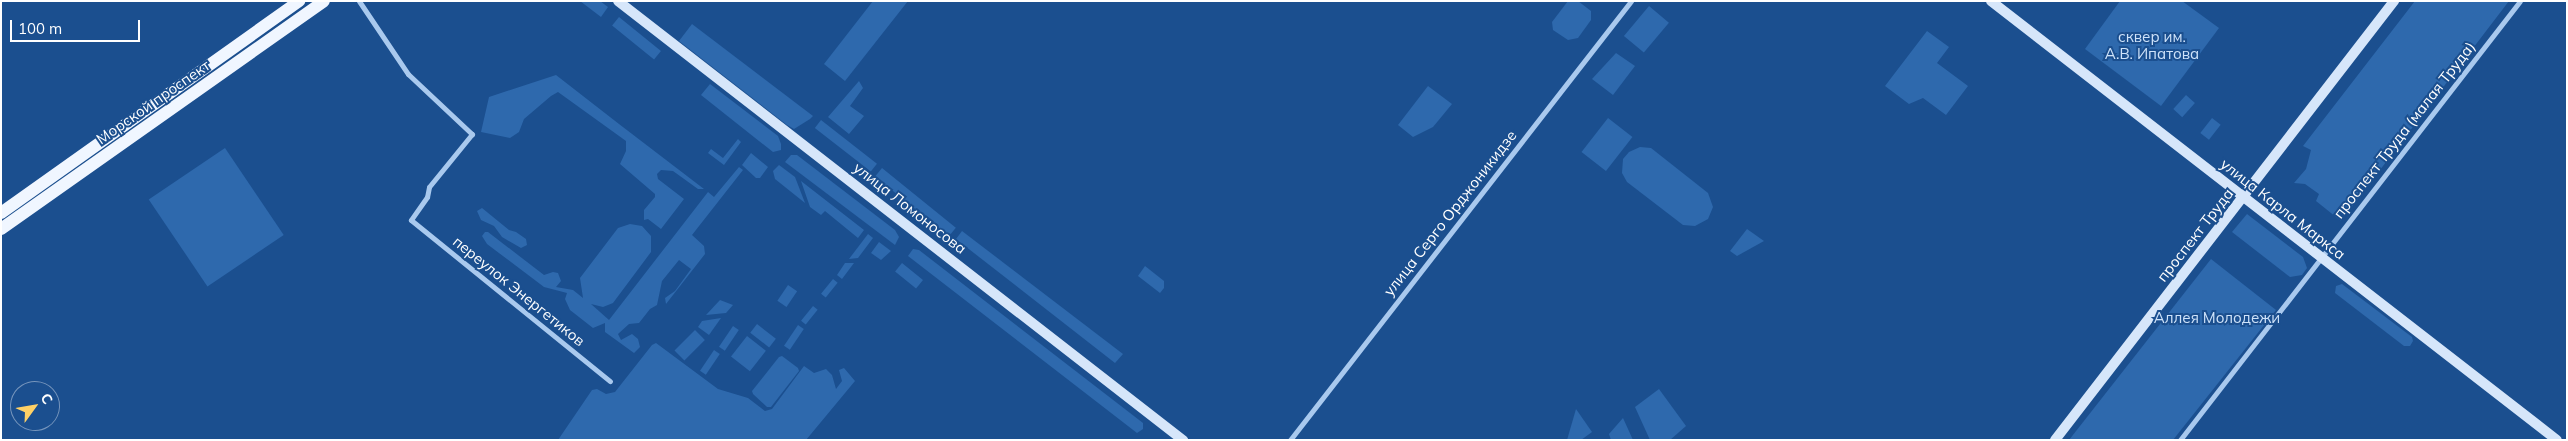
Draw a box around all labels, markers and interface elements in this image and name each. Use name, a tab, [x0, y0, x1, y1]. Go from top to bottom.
scale bar	[12, 10, 142, 42]
text: 100 m	[18, 19, 62, 38]
park label: сквер им. А.В. Ипатова	[2105, 27, 2199, 62]
street label: проспект Труда (малая Труда)	[2329, 38, 2479, 222]
street label: Морской проспект	[93, 56, 213, 148]
street label: улица Серго Орджоникидзе	[1380, 127, 1520, 299]
street label: улица Карла Маркса	[2217, 155, 2349, 263]
street label: улица Ломоносова	[850, 158, 970, 258]
street label: проспект Труда	[2153, 185, 2237, 285]
street label: переулок Энергетиков	[449, 232, 589, 350]
park label: Аллея Молодежи	[2154, 309, 2280, 327]
north arrow	[10, 381, 60, 431]
text: С	[37, 390, 57, 407]

